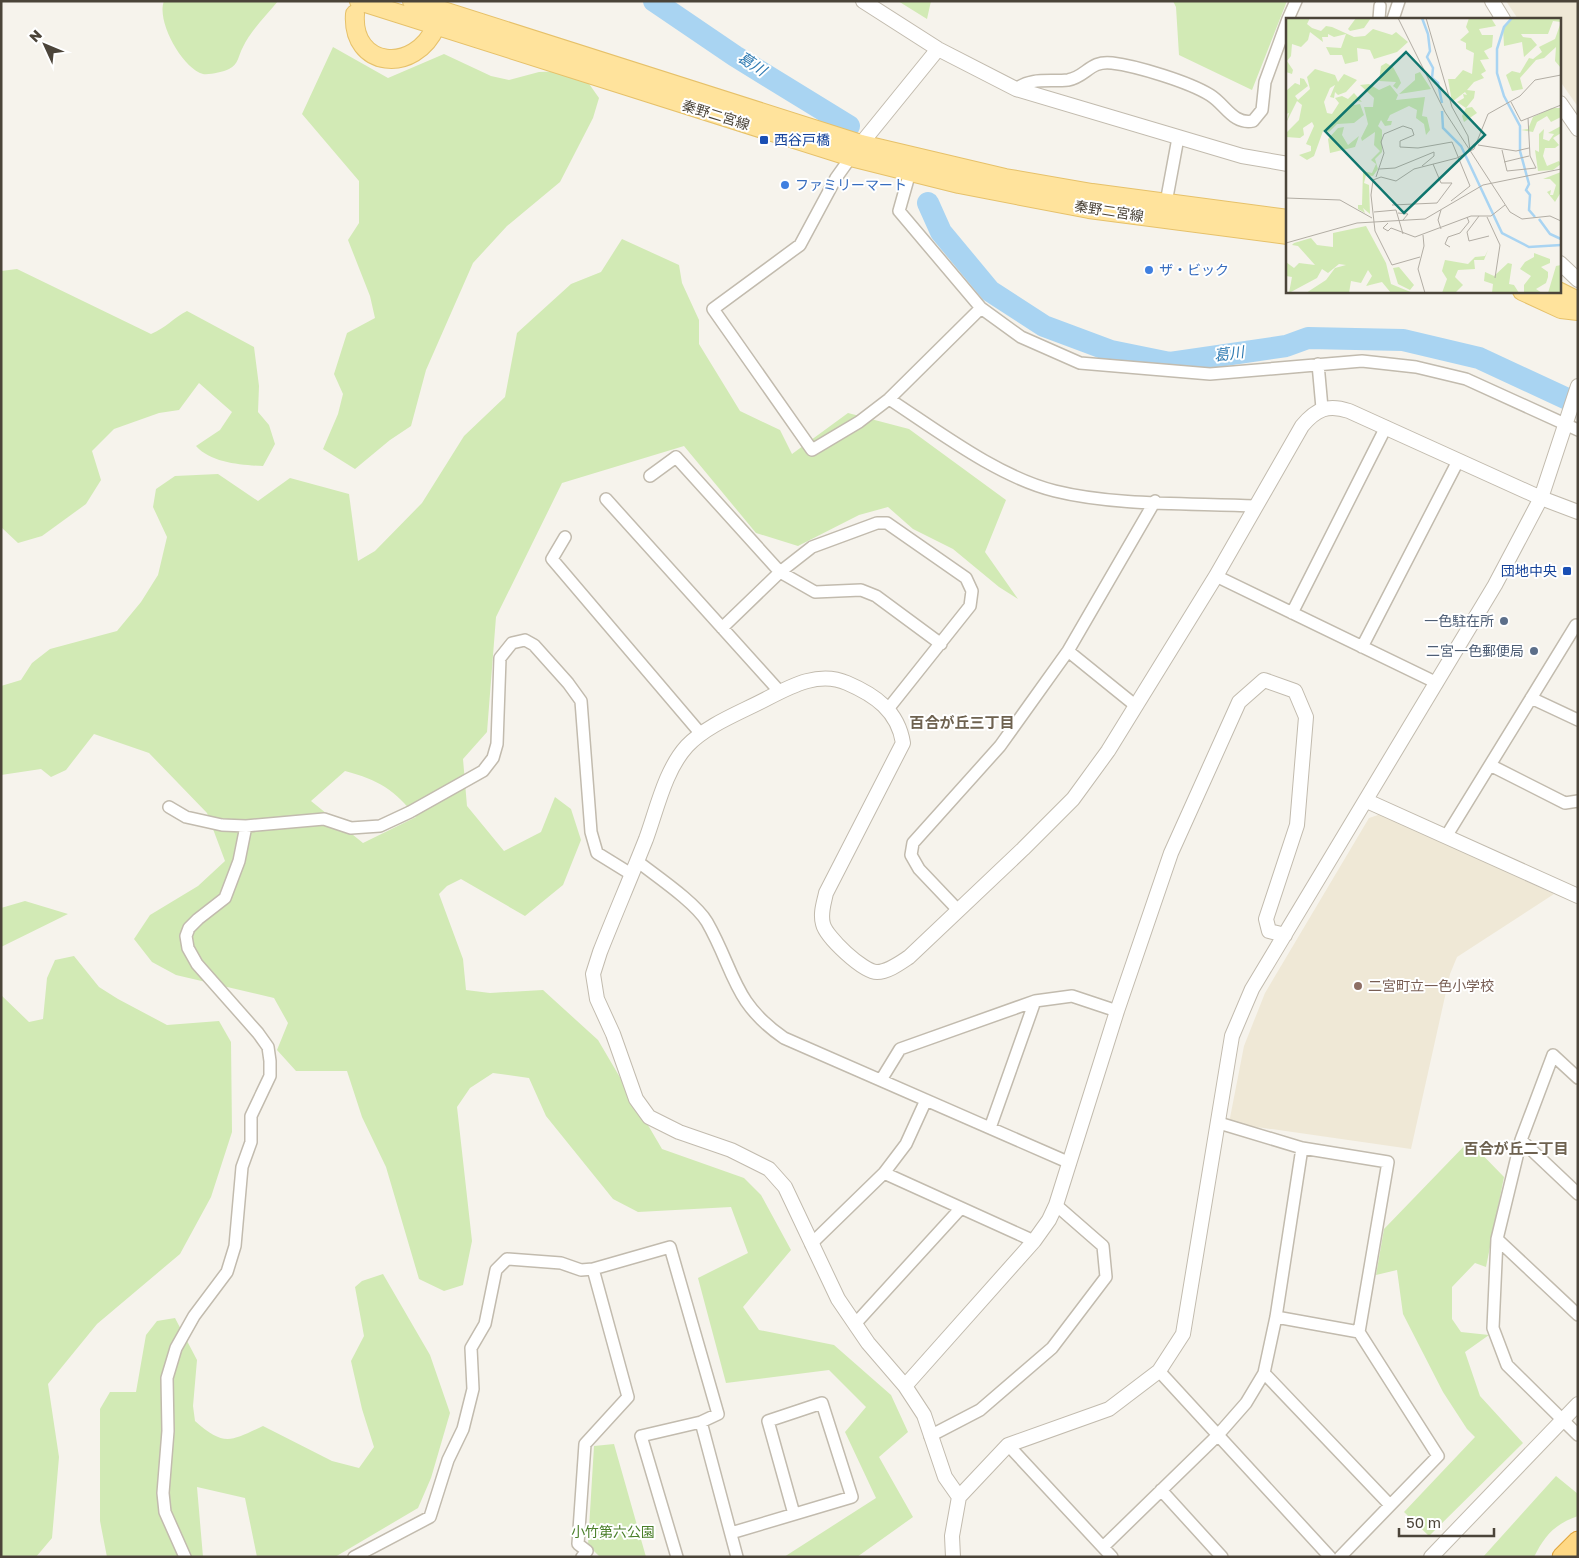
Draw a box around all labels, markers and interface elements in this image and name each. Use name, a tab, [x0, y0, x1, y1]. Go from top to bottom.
inset map	[1286, 18, 1562, 292]
north arrow	[20, 20, 70, 70]
text: N	[25, 26, 45, 45]
water label: 葛川	[735, 47, 772, 80]
street label: 秦野二宮線	[680, 96, 752, 133]
place label: 西谷戸橋	[774, 131, 830, 148]
marker: 西谷戸橋	[758, 134, 770, 146]
place label: ファミリーマート	[795, 176, 907, 193]
marker: ファミリーマート	[779, 179, 791, 191]
street label: 秦野二宮線	[1073, 197, 1145, 224]
place label: ザ・ビック	[1159, 261, 1229, 278]
marker: ザ・ビック	[1143, 264, 1155, 276]
water label: 葛川	[1213, 342, 1247, 364]
place label: 団地中央	[1501, 562, 1557, 579]
marker: 団地中央	[1561, 565, 1573, 577]
place label: 一色駐在所	[1424, 612, 1494, 629]
marker: 一色駐在所	[1498, 615, 1510, 627]
place label: 二宮一色郵便局	[1426, 642, 1524, 659]
marker: 二宮一色郵便局	[1528, 645, 1540, 657]
district label: 百合が丘三丁目	[909, 713, 1015, 731]
place label: 二宮町立一色小学校	[1368, 977, 1494, 994]
marker: 二宮町立一色小学校	[1352, 980, 1364, 992]
district label: 百合が丘二丁目	[1463, 1139, 1569, 1157]
scale bar	[1399, 1506, 1494, 1538]
text: 50 m	[1406, 1513, 1441, 1531]
park label: 小竹第六公園	[571, 1523, 655, 1540]

